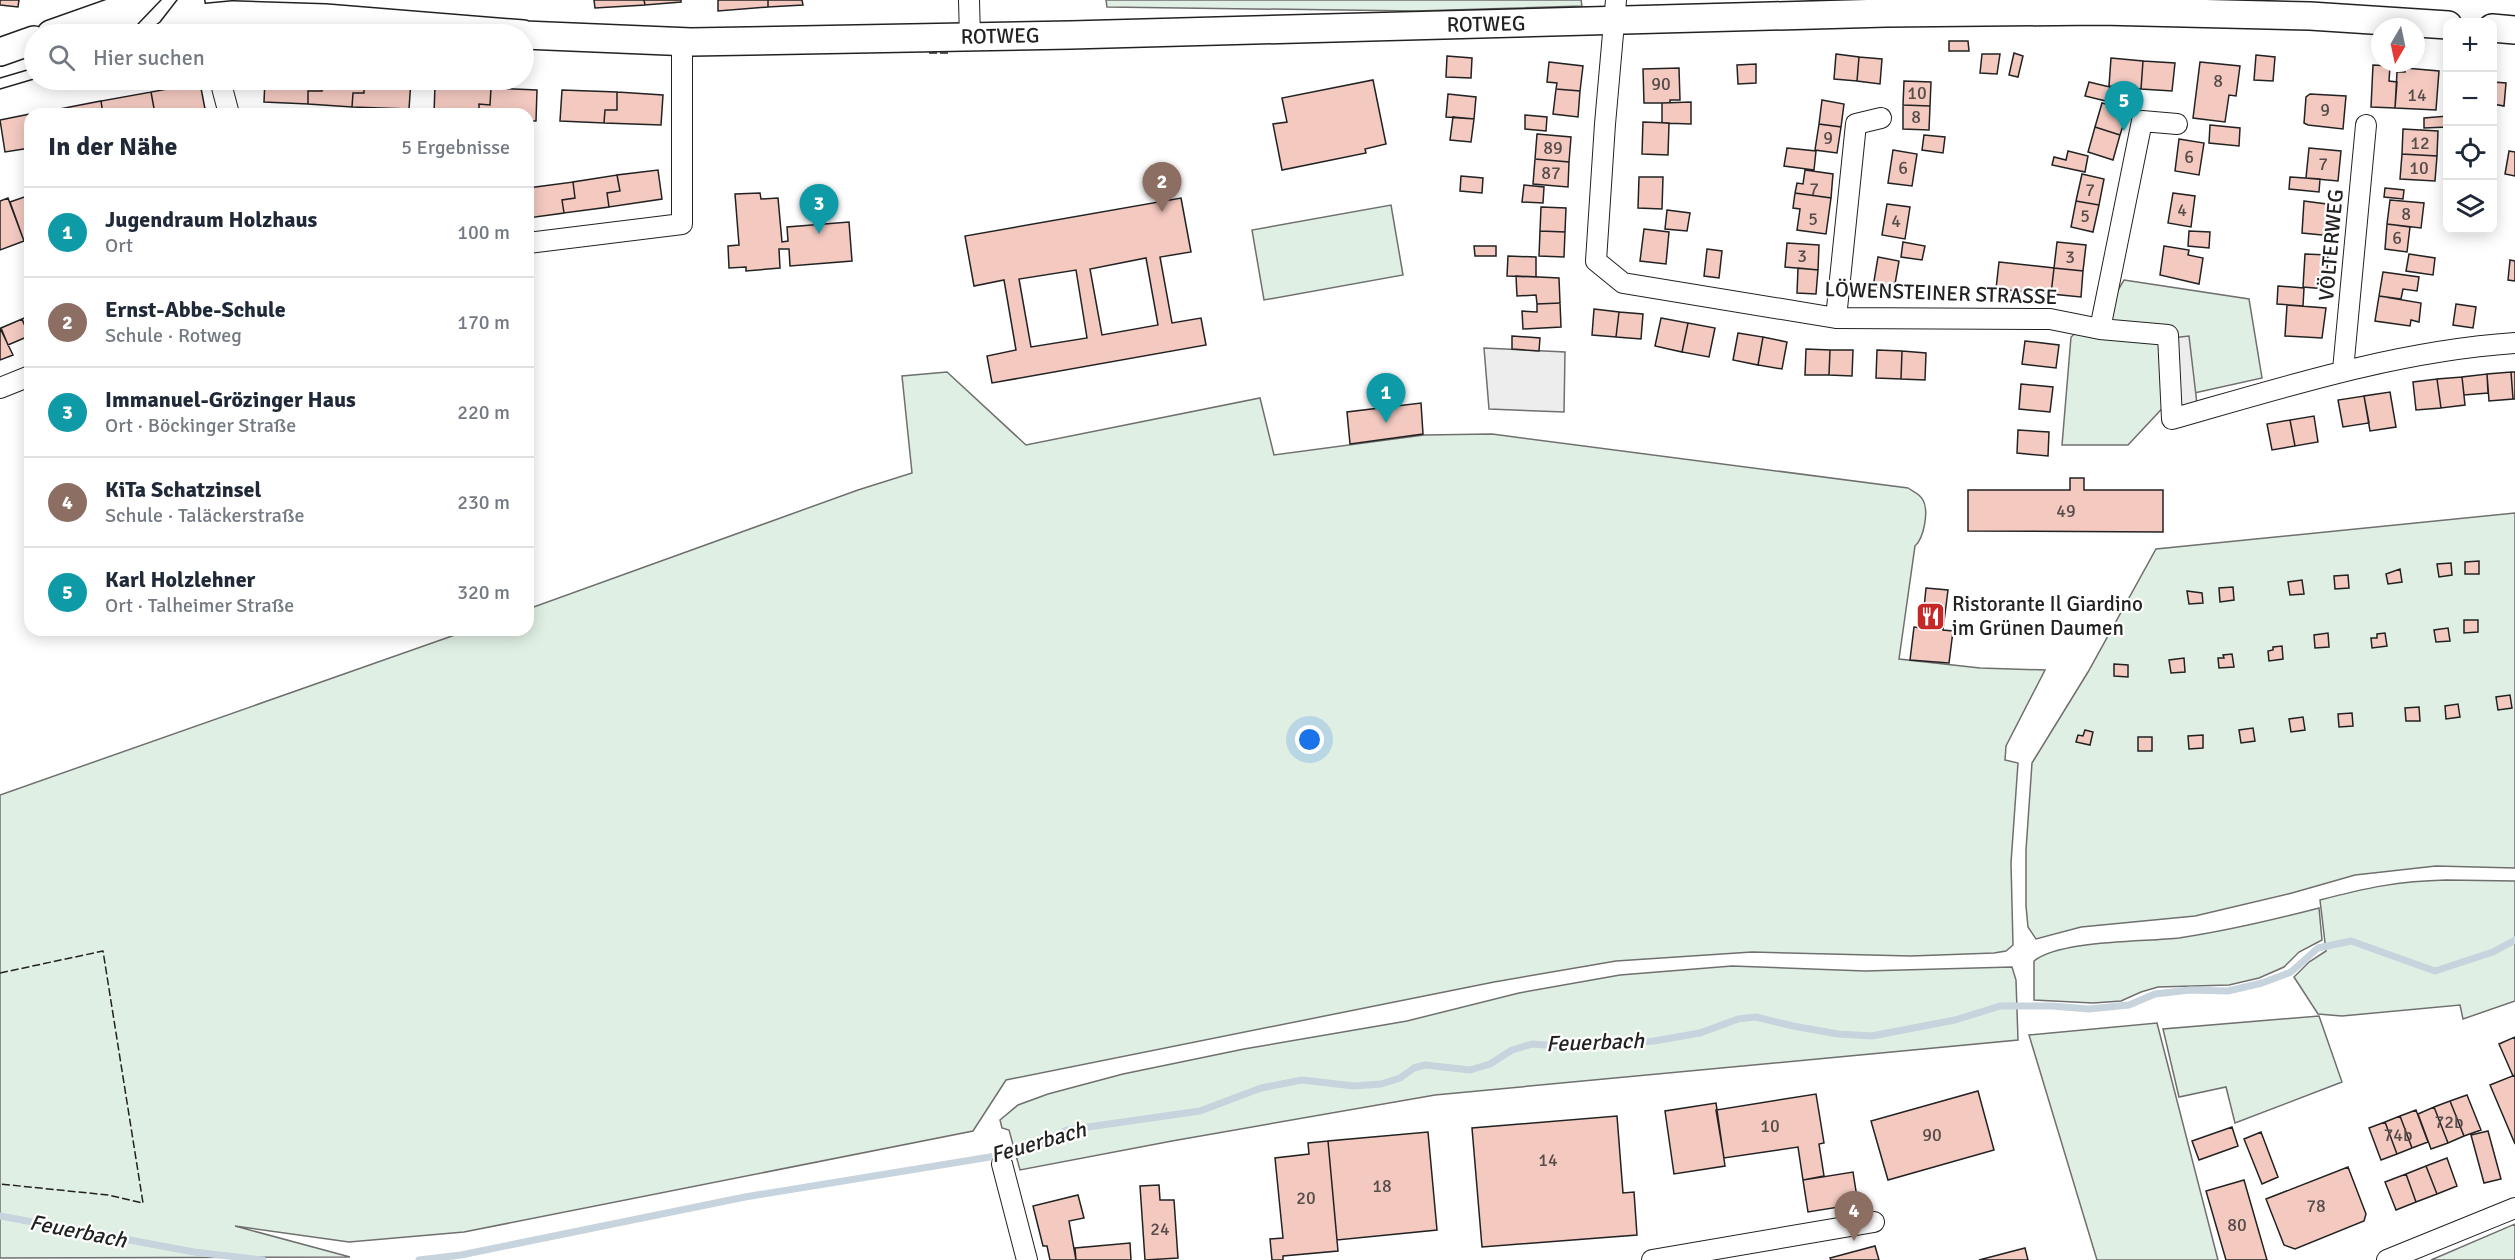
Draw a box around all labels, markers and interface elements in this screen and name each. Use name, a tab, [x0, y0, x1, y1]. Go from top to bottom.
street label: ROTWEG	[1446, 10, 1526, 38]
north arrow	[2371, 18, 2425, 72]
map controls	[2443, 18, 2497, 234]
button: +	[2443, 18, 2497, 72]
street label: ROTWEG	[960, 22, 1040, 50]
search box	[24, 24, 534, 90]
icon: search	[45, 41, 78, 74]
text: Hier suchen	[93, 44, 205, 71]
house number: 8	[2213, 70, 2223, 92]
button: −	[2443, 72, 2497, 126]
house number: 90	[1651, 73, 1671, 95]
house number: 10	[1907, 82, 1927, 104]
pin: 5	[2104, 82, 2144, 131]
house number: 14	[2407, 84, 2427, 106]
house number: 9	[2320, 99, 2330, 121]
house number: 8	[1911, 106, 1921, 128]
button: locate	[2443, 126, 2497, 180]
house number: 9	[1823, 127, 1833, 149]
text: In der Nähe	[48, 131, 178, 163]
house number: 12	[2410, 132, 2430, 154]
text: 5 Ergebnisse	[401, 135, 510, 160]
house number: 89	[1543, 137, 1563, 159]
house number: 6	[2184, 146, 2194, 168]
house number: 7	[2318, 153, 2328, 175]
house number: 6	[1898, 157, 1908, 179]
house number: 10	[2409, 157, 2429, 179]
pin: 2	[1142, 162, 1182, 212]
house number: 87	[1541, 162, 1561, 184]
house number: 7	[1809, 178, 1819, 200]
house number: 7	[2085, 179, 2095, 201]
button: layers	[2443, 180, 2497, 234]
pin: 3	[800, 184, 838, 234]
street label: VÖLTERWEG	[2313, 188, 2349, 302]
house number: 4	[2177, 199, 2187, 221]
house number: 8	[2401, 203, 2411, 225]
house number: 5	[2080, 205, 2090, 227]
text: Jugendraum Holzhaus	[105, 206, 317, 233]
house number: 5	[1808, 208, 1818, 230]
house number: 4	[1891, 210, 1901, 232]
text: 1	[62, 220, 73, 245]
text: 100 m	[457, 220, 510, 245]
house number: 6	[2392, 227, 2402, 249]
text: Ort	[105, 233, 133, 258]
house number: 3	[1797, 245, 1807, 267]
house number: 3	[2065, 246, 2075, 268]
street label: LÖWENSTEINER STRASSE	[1824, 276, 2058, 310]
text: Ernst-Abbe-Schule	[105, 296, 286, 323]
text: 2	[62, 310, 73, 335]
text: 170 m	[457, 310, 510, 335]
text: Schule · Rotweg	[105, 323, 242, 348]
pin: 1	[1366, 374, 1406, 423]
text: Immanuel-Grözinger Haus	[105, 386, 356, 413]
text: 3	[62, 400, 73, 425]
text: 220 m	[457, 400, 510, 425]
text: Ort · Böckinger Straße	[105, 413, 296, 438]
text: KiTa Schatzinsel	[105, 476, 261, 503]
text: 4	[62, 490, 73, 515]
text: 230 m	[457, 490, 510, 515]
house number: 49	[2056, 500, 2076, 522]
text: Schule · Taläckerstraße	[105, 503, 305, 528]
text: Karl Holzlehner	[105, 566, 255, 593]
text: 5	[62, 580, 73, 605]
text: 320 m	[457, 580, 510, 605]
place label: Ristorante Il Giardino im Grünen Daumen	[1952, 591, 2143, 641]
text: Ort · Talheimer Straße	[105, 593, 294, 618]
restaurant icon: Ristorante Il Giardino im Grünen Daumen	[1915, 600, 1947, 632]
your location	[1295, 725, 1324, 754]
water label: Feuerbach	[1546, 1027, 1645, 1057]
house number: 72b	[2435, 1111, 2463, 1133]
water label: Feuerbach	[987, 1115, 1090, 1168]
house number: 10	[1760, 1115, 1780, 1137]
house number: 90	[1922, 1124, 1942, 1146]
house number: 74b	[2384, 1124, 2412, 1146]
house number: 14	[1538, 1149, 1558, 1171]
house number: 18	[1372, 1175, 1392, 1197]
house number: 20	[1296, 1187, 1316, 1209]
pin: 4	[1834, 1192, 1874, 1241]
house number: 78	[2306, 1195, 2326, 1217]
water label: Feuerbach	[27, 1208, 130, 1254]
house number: 80	[2227, 1214, 2247, 1236]
house number: 24	[1150, 1218, 1170, 1240]

